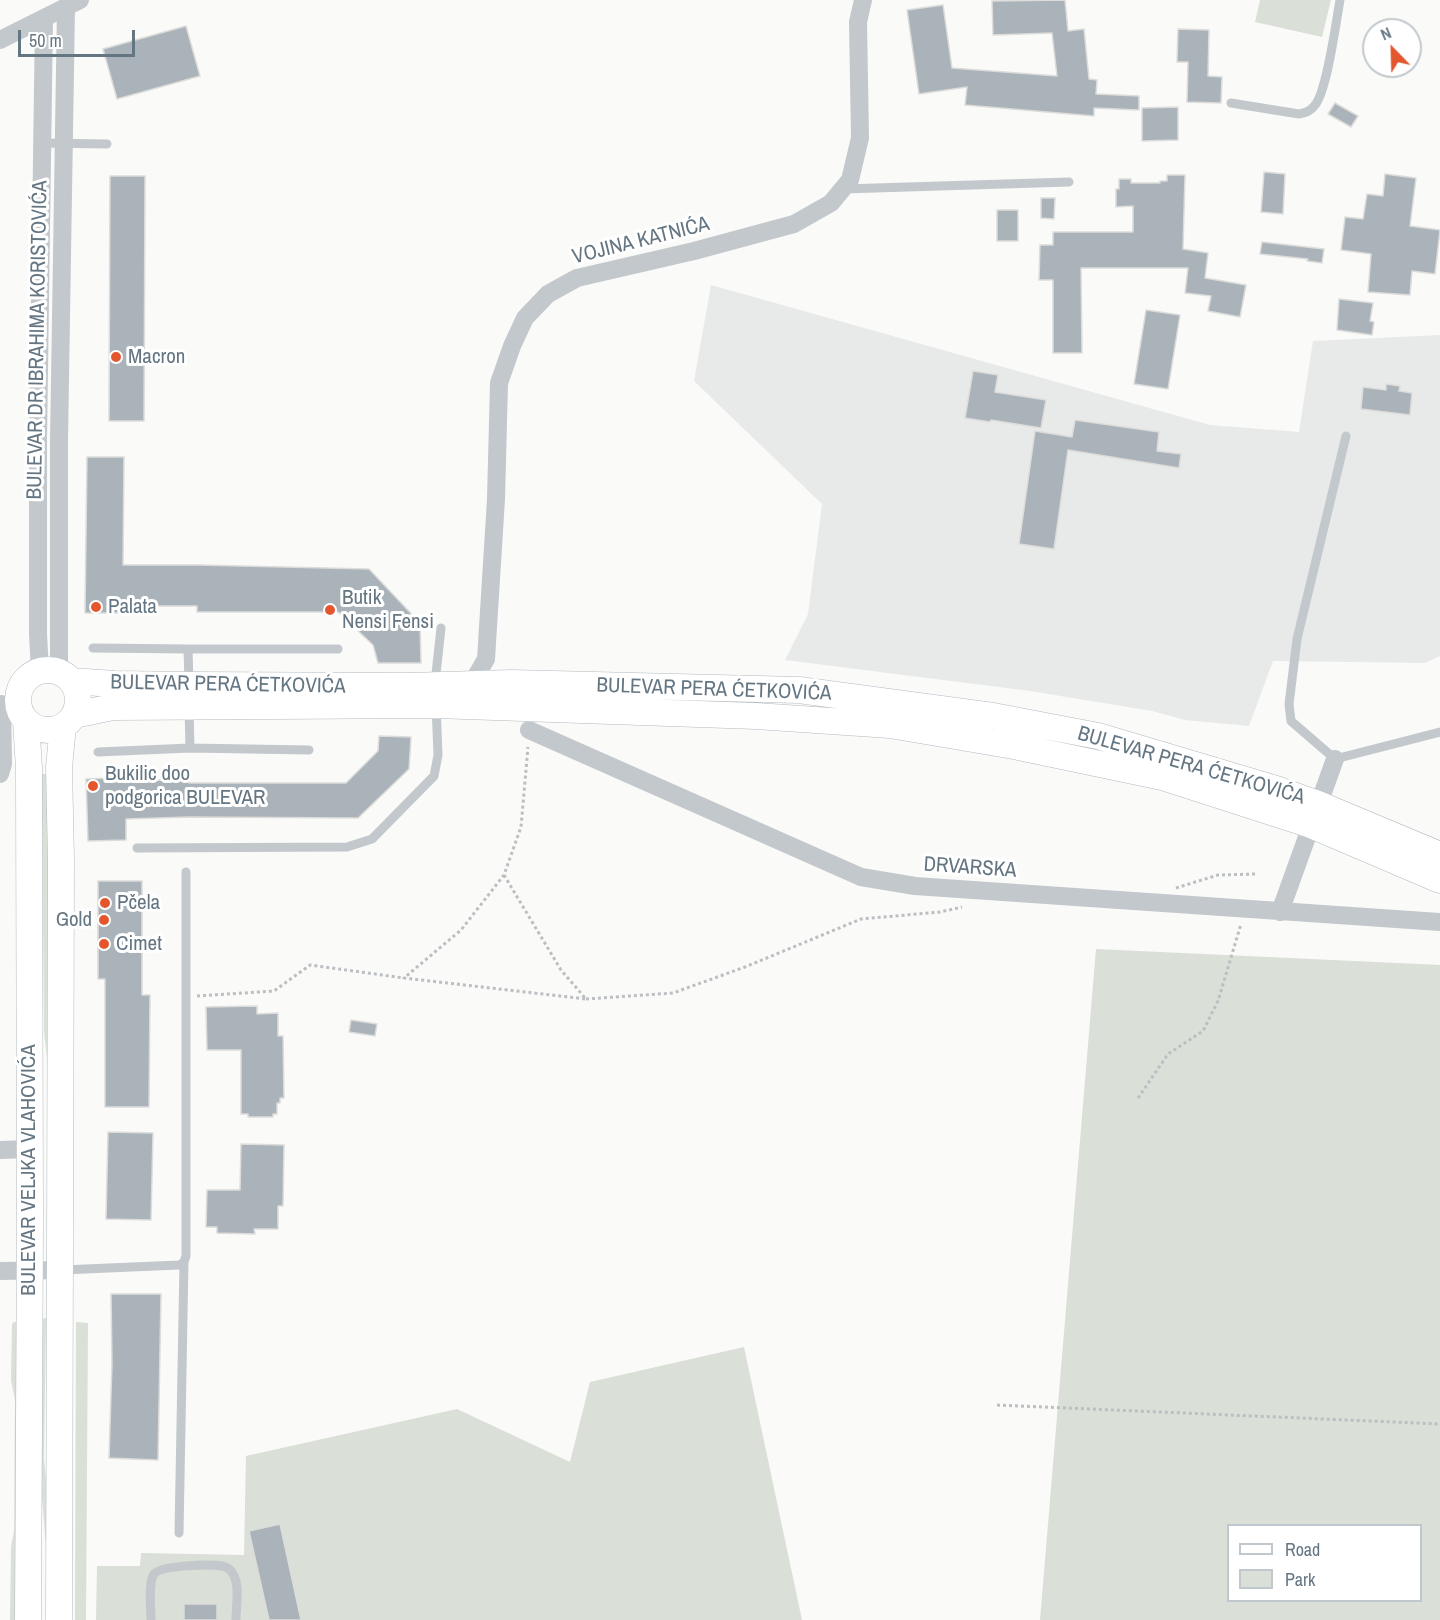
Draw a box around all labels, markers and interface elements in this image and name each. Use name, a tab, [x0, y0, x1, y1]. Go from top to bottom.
scale bar	[21, 18, 138, 56]
north arrow	[1362, 18, 1422, 78]
text: N	[1377, 21, 1394, 45]
text: 50 m	[29, 28, 62, 53]
street label: BULEVAR DR IBRAHIMA KORISTOVIĆA	[23, 180, 53, 500]
street label: VOJINA KATNIĆA	[570, 212, 712, 270]
place label: Macron	[128, 344, 185, 370]
marker: Macron	[109, 350, 123, 364]
place label: Butik Nensi Fensi	[342, 585, 434, 635]
place label: Palata	[108, 594, 157, 620]
marker: Palata	[89, 600, 103, 614]
marker: Butik Nensi Fensi	[323, 603, 337, 617]
street label: BULEVAR PERA ĆETKOVIĆA	[110, 670, 346, 700]
street label: BULEVAR PERA ĆETKOVIĆA	[596, 673, 832, 707]
street label: BULEVAR PERA ĆETKOVIĆA	[1075, 721, 1307, 811]
place label: Bukilic doo podgorica BULEVAR	[105, 761, 266, 811]
marker: Bukilic doo podgorica BULEVAR	[86, 779, 100, 793]
street label: DRVARSKA	[923, 852, 1017, 884]
place label: Pčela	[117, 890, 160, 916]
marker: Pčela	[98, 896, 112, 910]
place label: Gold	[56, 907, 92, 933]
marker: Gold	[97, 913, 111, 927]
place label: Cimet	[116, 931, 162, 957]
marker: Cimet	[97, 937, 111, 951]
street label: BULEVAR VELJKA VLAHOVIĆA	[16, 1044, 42, 1296]
legend	[1227, 1524, 1422, 1602]
text: Road	[1285, 1537, 1320, 1562]
text: Park	[1285, 1567, 1315, 1592]

